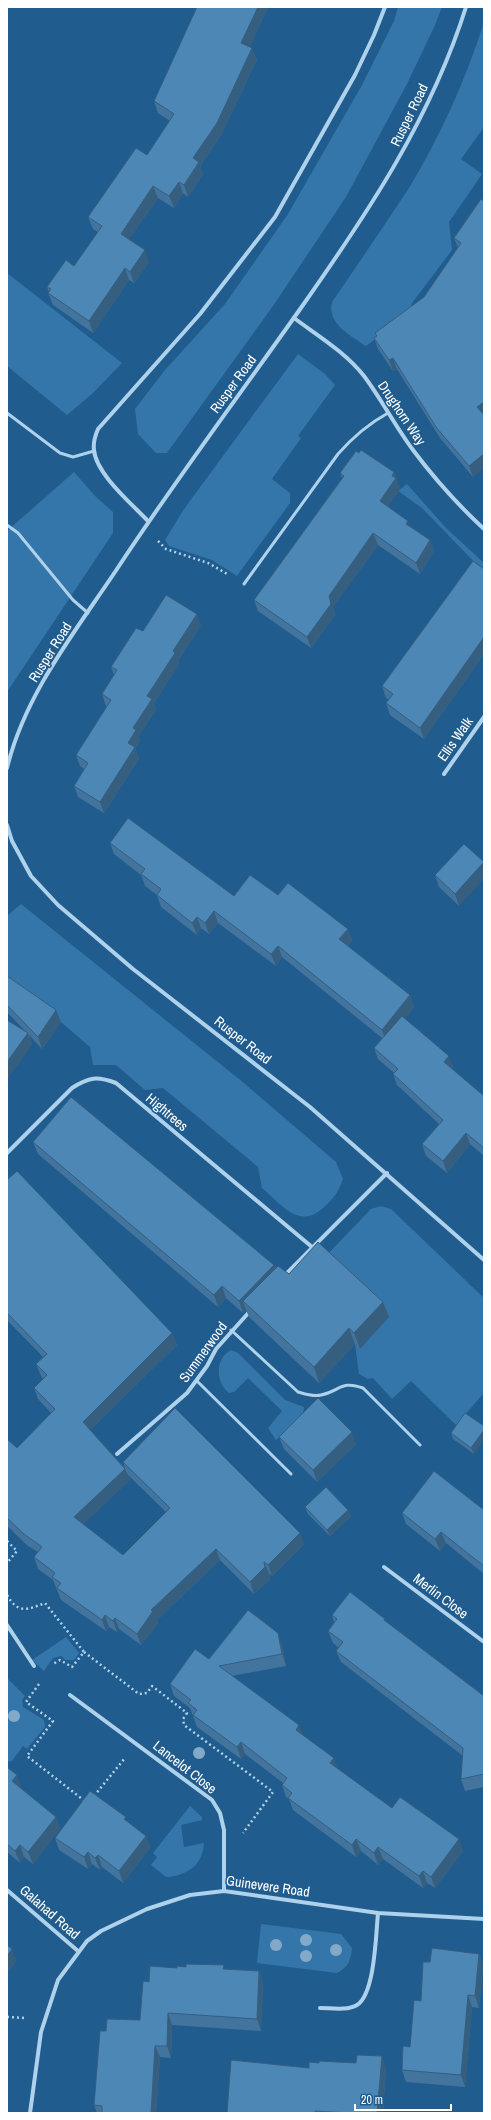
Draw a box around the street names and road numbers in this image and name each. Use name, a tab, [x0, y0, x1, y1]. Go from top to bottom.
street label: Rusper Road	[386, 81, 432, 149]
street label: Rusper Road	[206, 351, 260, 417]
street label: Drughorn Way	[374, 377, 430, 449]
street label: Rusper Road	[24, 619, 76, 685]
street label: Ellis Walk	[433, 713, 477, 765]
street label: Rusper Road	[211, 1012, 275, 1068]
street label: Hightrees	[142, 1089, 192, 1135]
street label: Summerwood	[175, 1318, 231, 1386]
street label: Merlin Close	[410, 1569, 472, 1623]
street label: Lancelot Close	[150, 1737, 220, 1797]
street label: Guinevere Road	[225, 1871, 311, 1901]
street label: Galahad Road	[16, 1881, 84, 1943]

